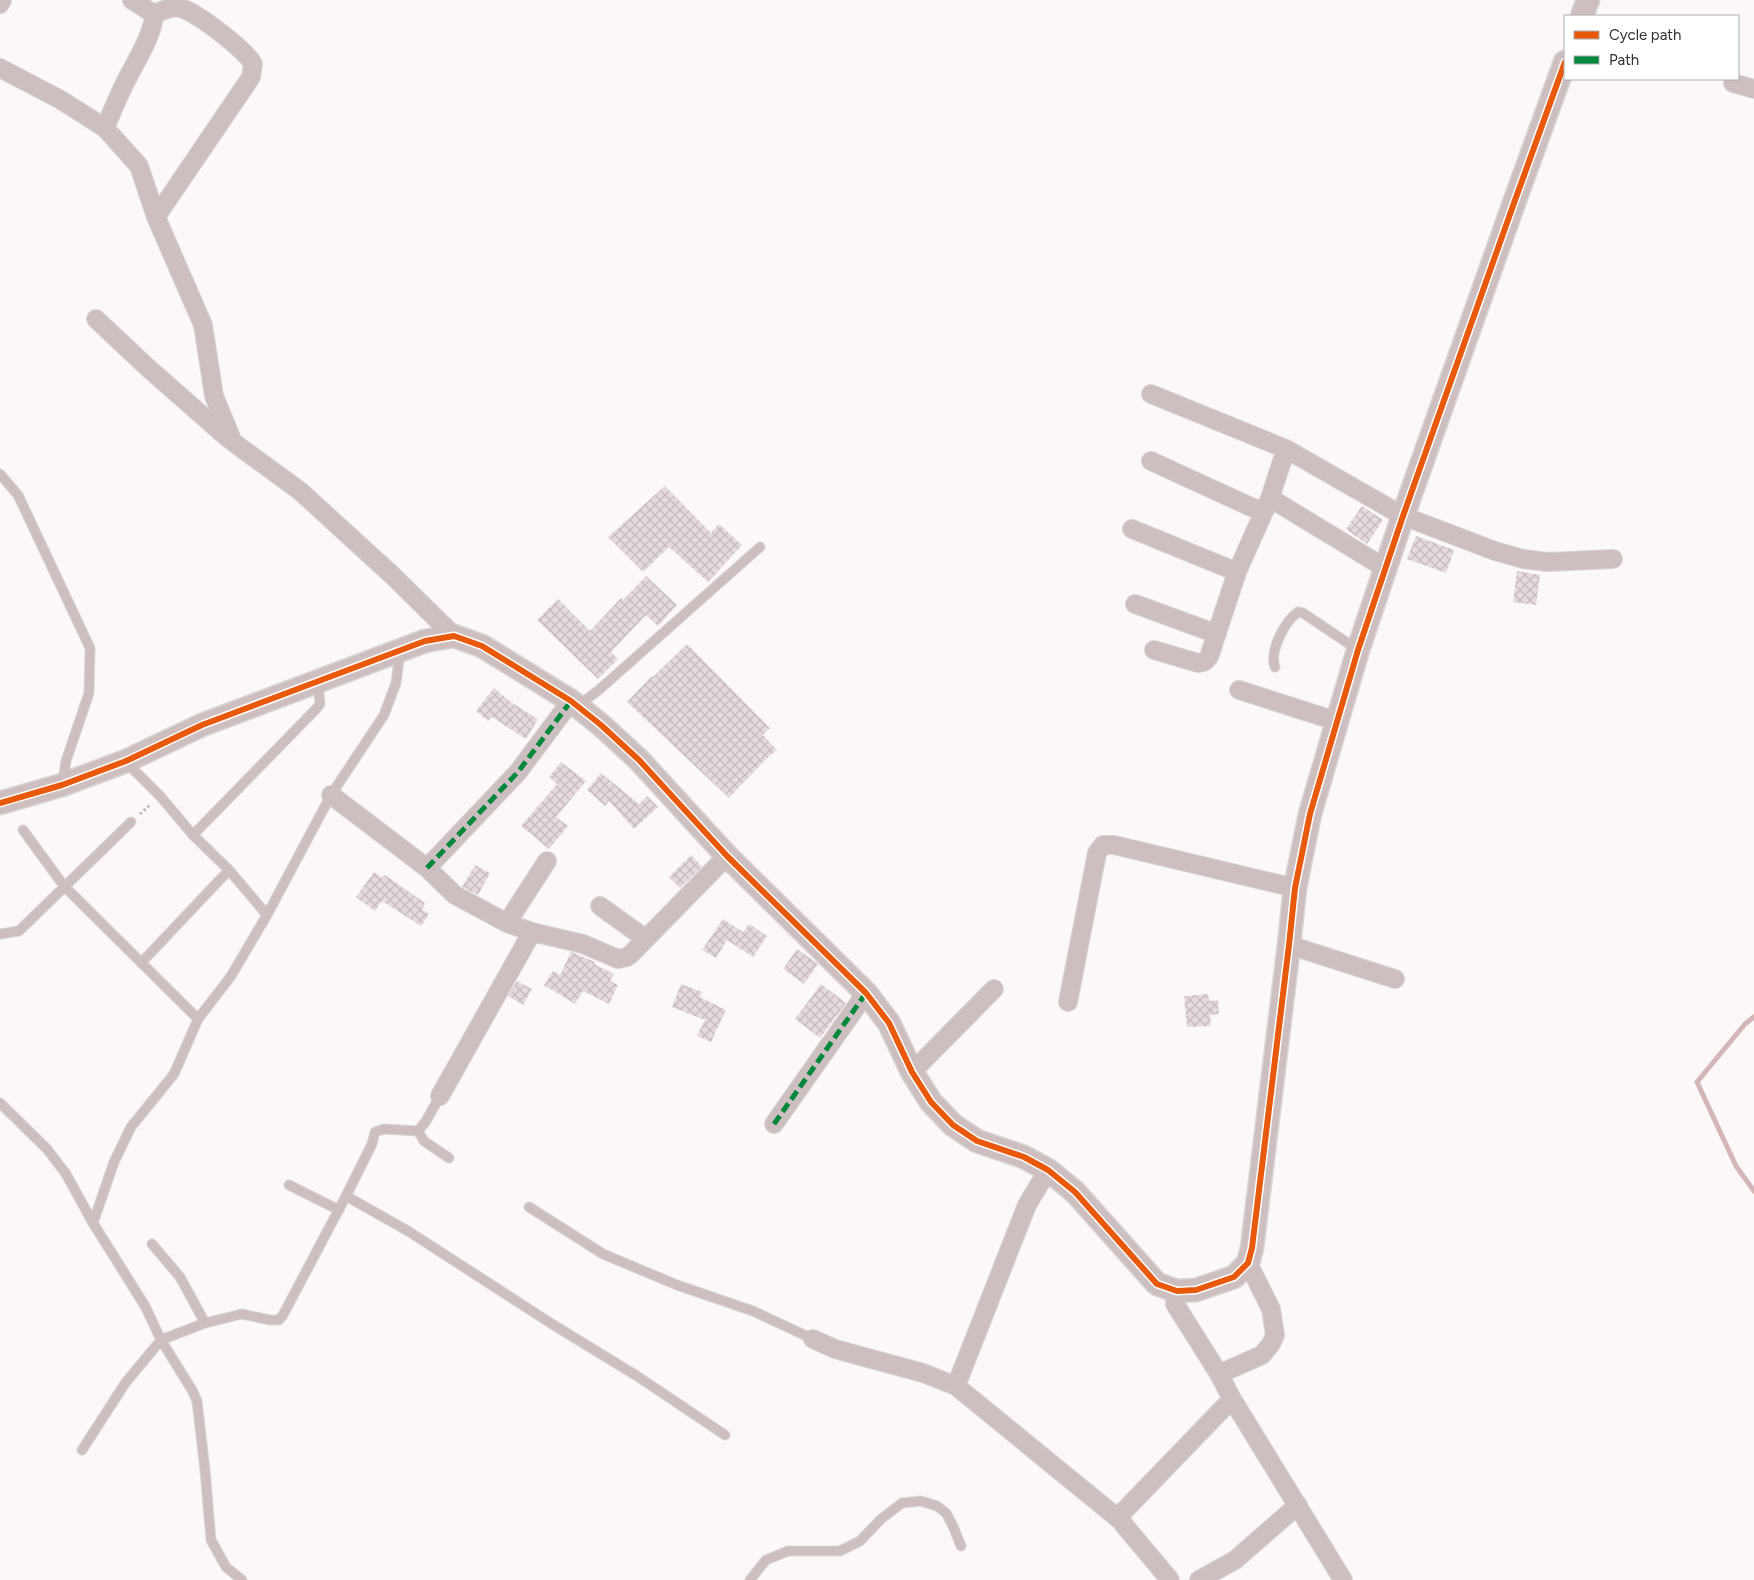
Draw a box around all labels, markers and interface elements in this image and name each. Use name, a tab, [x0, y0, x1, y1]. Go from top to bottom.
legend	[1564, 15, 1739, 80]
text: Cycle path	[1609, 26, 1681, 44]
text: Path	[1609, 51, 1639, 69]

